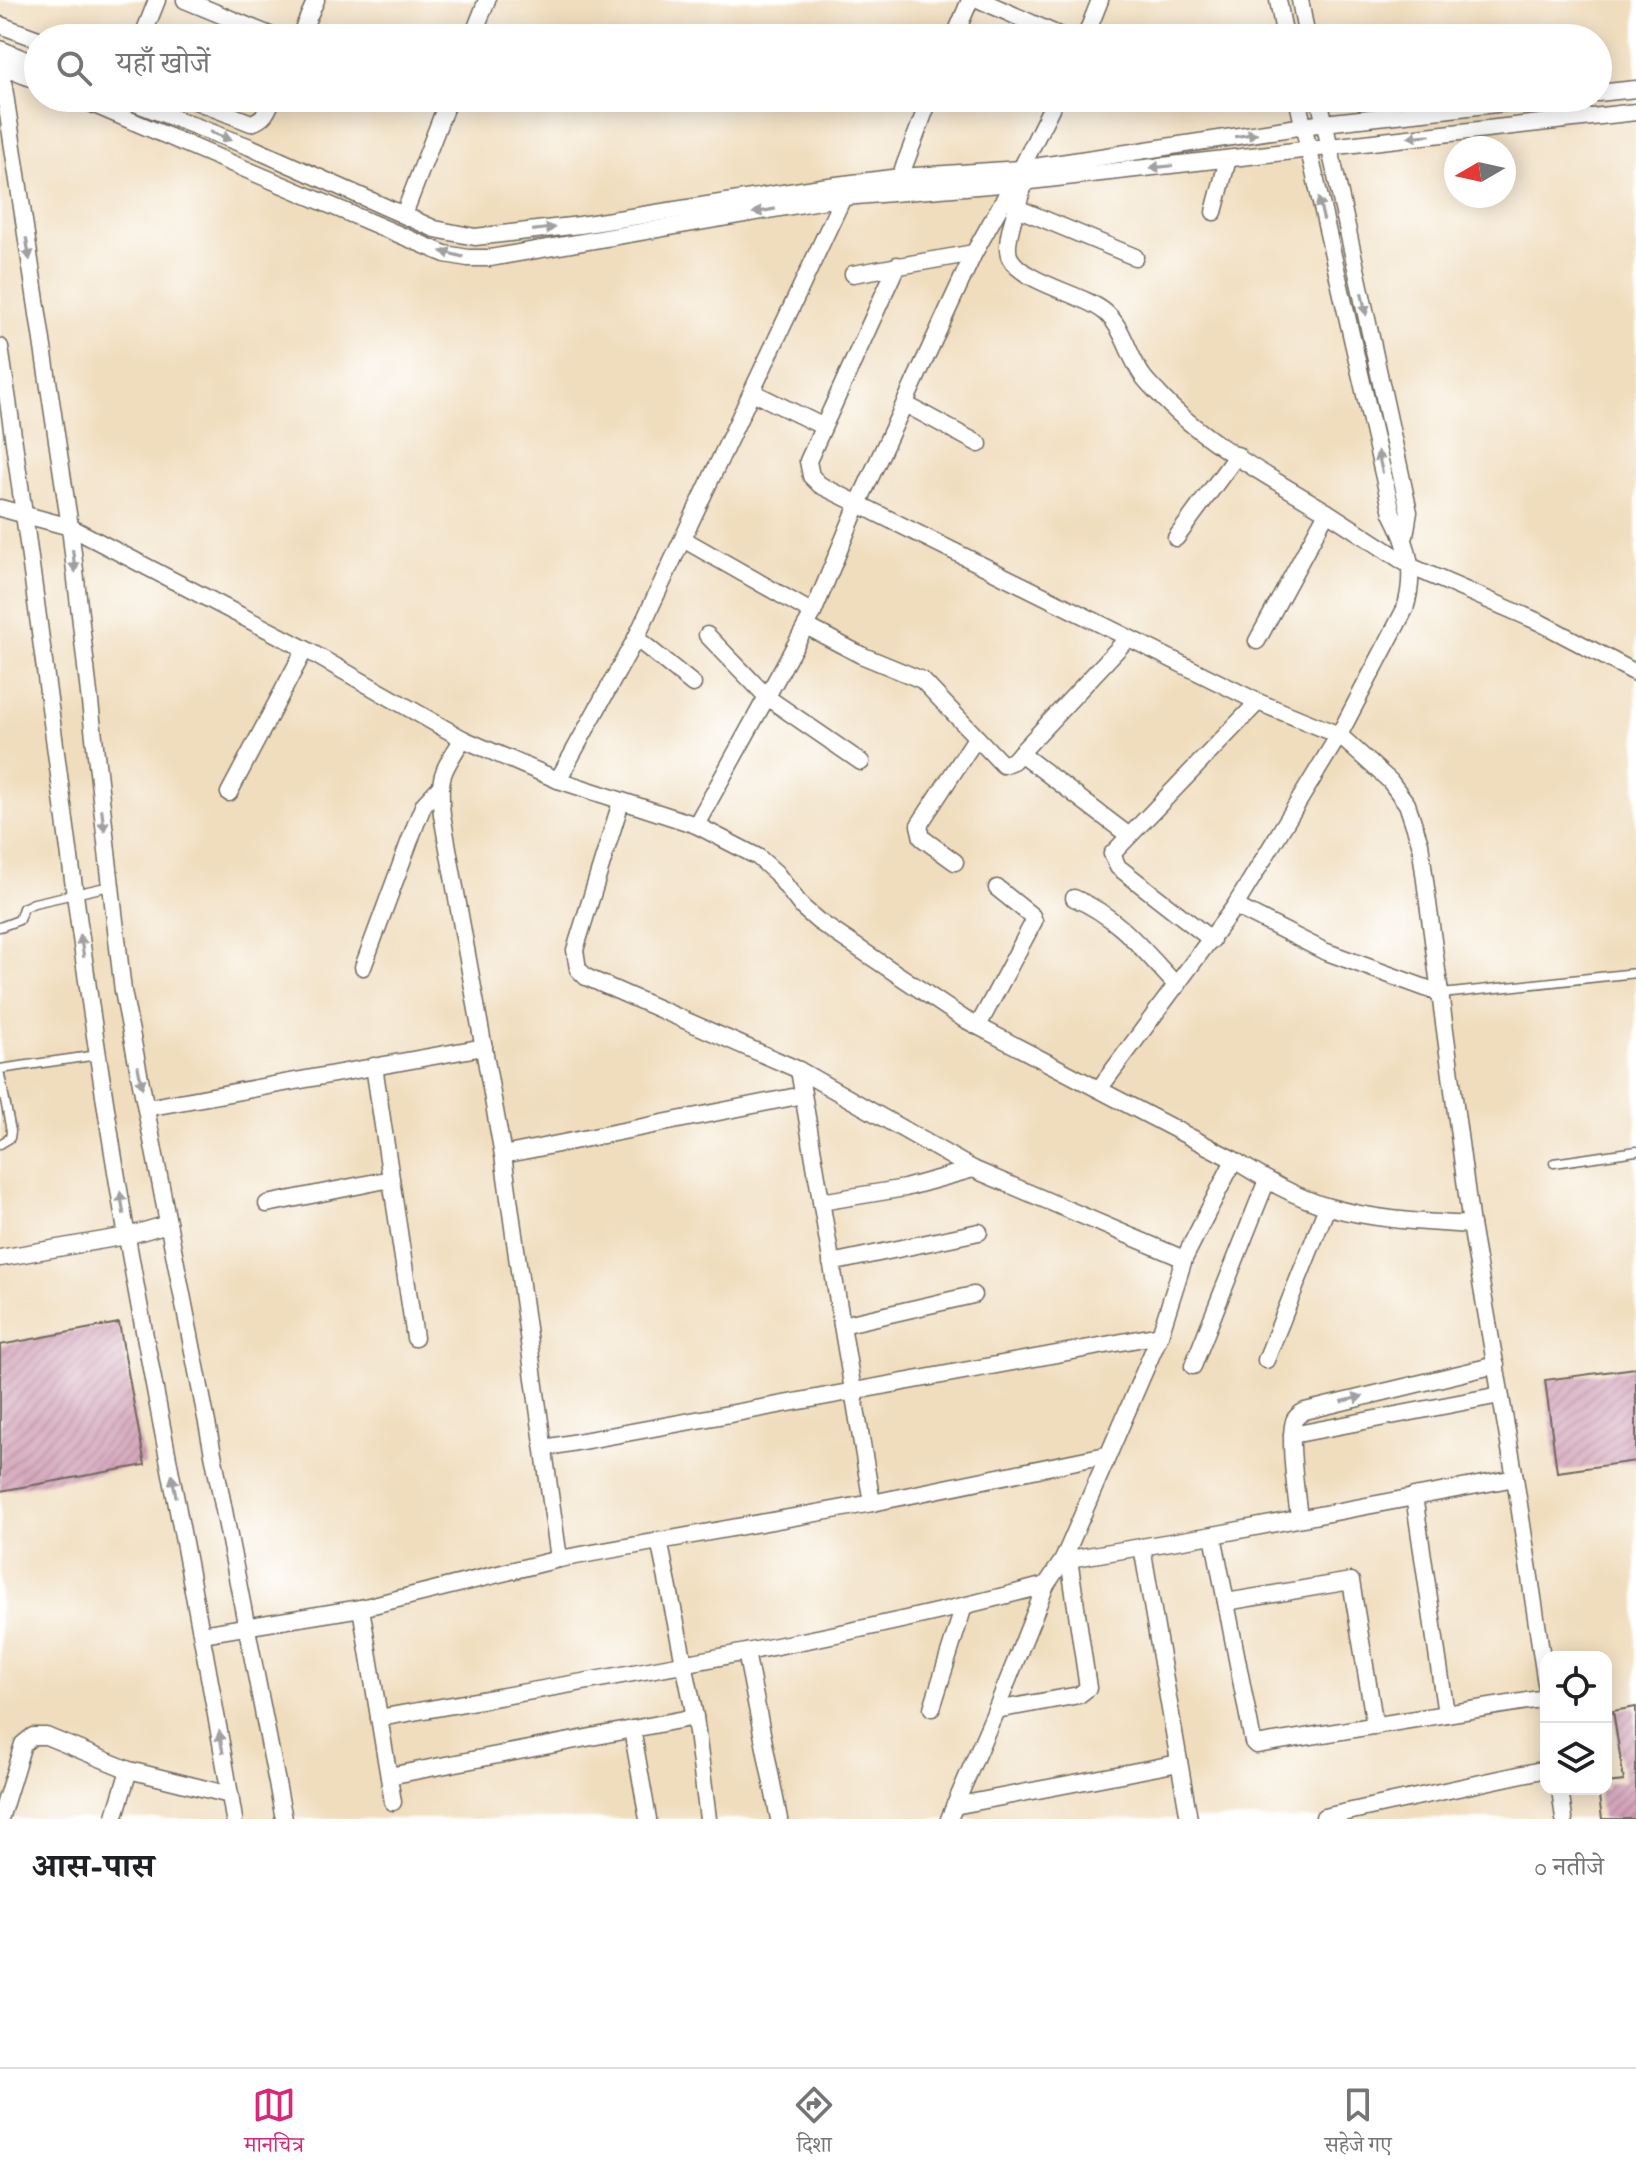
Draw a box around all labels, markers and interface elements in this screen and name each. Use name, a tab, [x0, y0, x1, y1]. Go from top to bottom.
search box	[24, 24, 1612, 112]
text: यहाँ खोजें	[116, 45, 210, 82]
icon: search	[52, 46, 96, 90]
one-way arrow	[1234, 128, 1259, 141]
one-way arrow	[209, 130, 233, 143]
one-way arrow	[1406, 130, 1431, 143]
north arrow	[1444, 136, 1516, 208]
one-way arrow	[1148, 160, 1173, 173]
one-way arrow	[1314, 197, 1326, 222]
one-way arrow	[751, 205, 776, 217]
one-way arrow	[532, 222, 557, 235]
one-way arrow	[22, 236, 35, 261]
one-way arrow	[440, 248, 465, 260]
one-way arrow	[1358, 292, 1371, 317]
one-way arrow	[1373, 450, 1386, 475]
one-way arrow	[67, 549, 80, 574]
one-way arrow	[97, 807, 110, 832]
one-way arrow	[75, 933, 88, 958]
one-way arrow	[134, 1065, 147, 1090]
one-way arrow	[115, 1190, 127, 1215]
one-way arrow	[1340, 1393, 1365, 1405]
one-way arrow	[168, 1474, 180, 1499]
map controls	[1540, 1651, 1612, 1795]
button: locate	[1540, 1651, 1612, 1723]
button: layers	[1540, 1723, 1612, 1795]
one-way arrow	[214, 1729, 227, 1754]
text: आस-पास	[32, 1845, 155, 1888]
text: 0 नतीजे	[1534, 1851, 1604, 1883]
tab: मानचित्र	[244, 2083, 304, 2166]
tab: दिशा	[792, 2083, 836, 2166]
tab: सहेजे गए	[1325, 2083, 1392, 2166]

